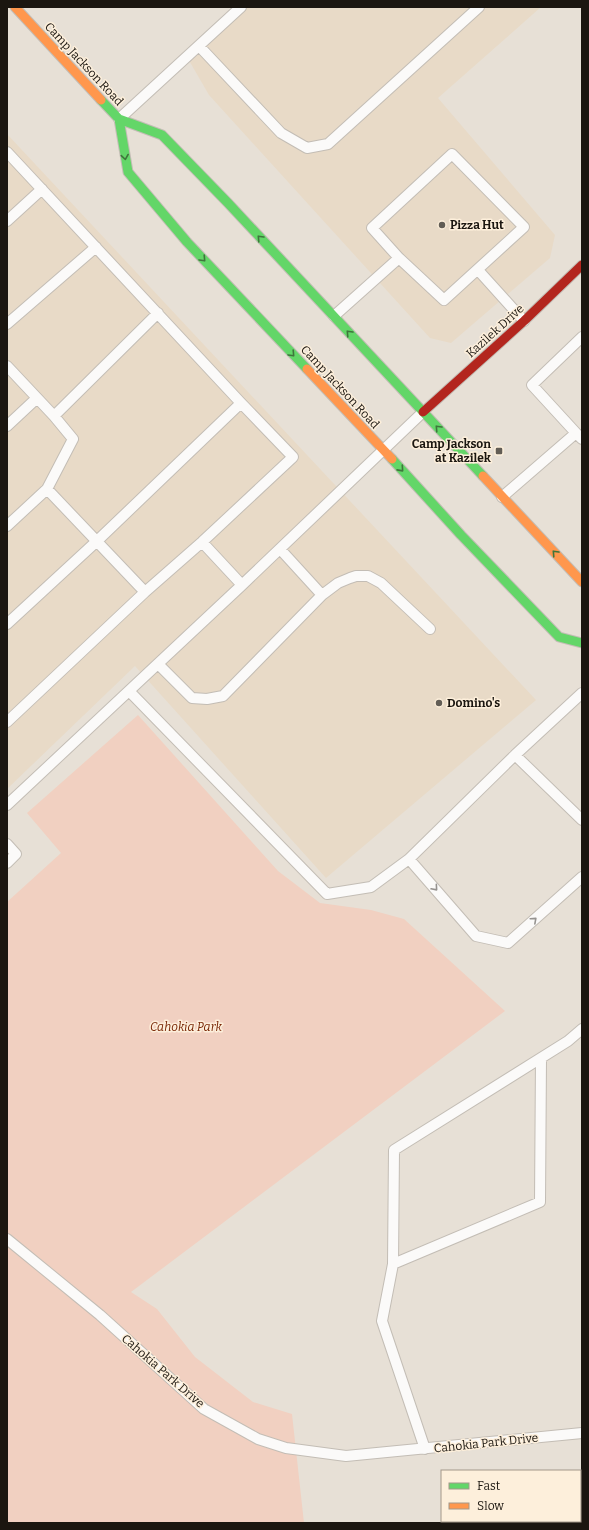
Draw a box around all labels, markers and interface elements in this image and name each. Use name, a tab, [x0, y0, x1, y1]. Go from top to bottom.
street label: Camp Jackson Road	[42, 20, 126, 108]
one-way arrow	[120, 154, 129, 160]
place label: Pizza Hut	[450, 218, 504, 232]
marker: Pizza Hut	[437, 220, 447, 230]
one-way arrow	[258, 235, 265, 243]
one-way arrow	[198, 254, 206, 262]
street label: Kazilek Drive	[463, 301, 527, 361]
one-way arrow	[346, 330, 354, 338]
street label: Camp Jackson Road	[298, 343, 382, 431]
one-way arrow	[288, 349, 295, 357]
one-way arrow	[435, 425, 443, 433]
place label: Camp Jackson at Kazilek	[412, 437, 492, 465]
marker: Camp Jackson at Kazilek	[494, 446, 504, 456]
one-way arrow	[396, 464, 403, 472]
one-way arrow	[552, 550, 560, 558]
place label: Domino's	[447, 696, 500, 710]
marker: Domino's	[434, 698, 444, 708]
one-way arrow	[430, 883, 438, 891]
one-way arrow	[529, 918, 536, 925]
park label: Cahokia Park	[150, 1020, 222, 1034]
street label: Cahokia Park Drive	[119, 1331, 207, 1411]
street label: Cahokia Park Drive	[433, 1431, 539, 1455]
legend	[441, 1470, 581, 1522]
text: Fast	[477, 1479, 501, 1493]
text: Slow	[477, 1499, 504, 1513]

